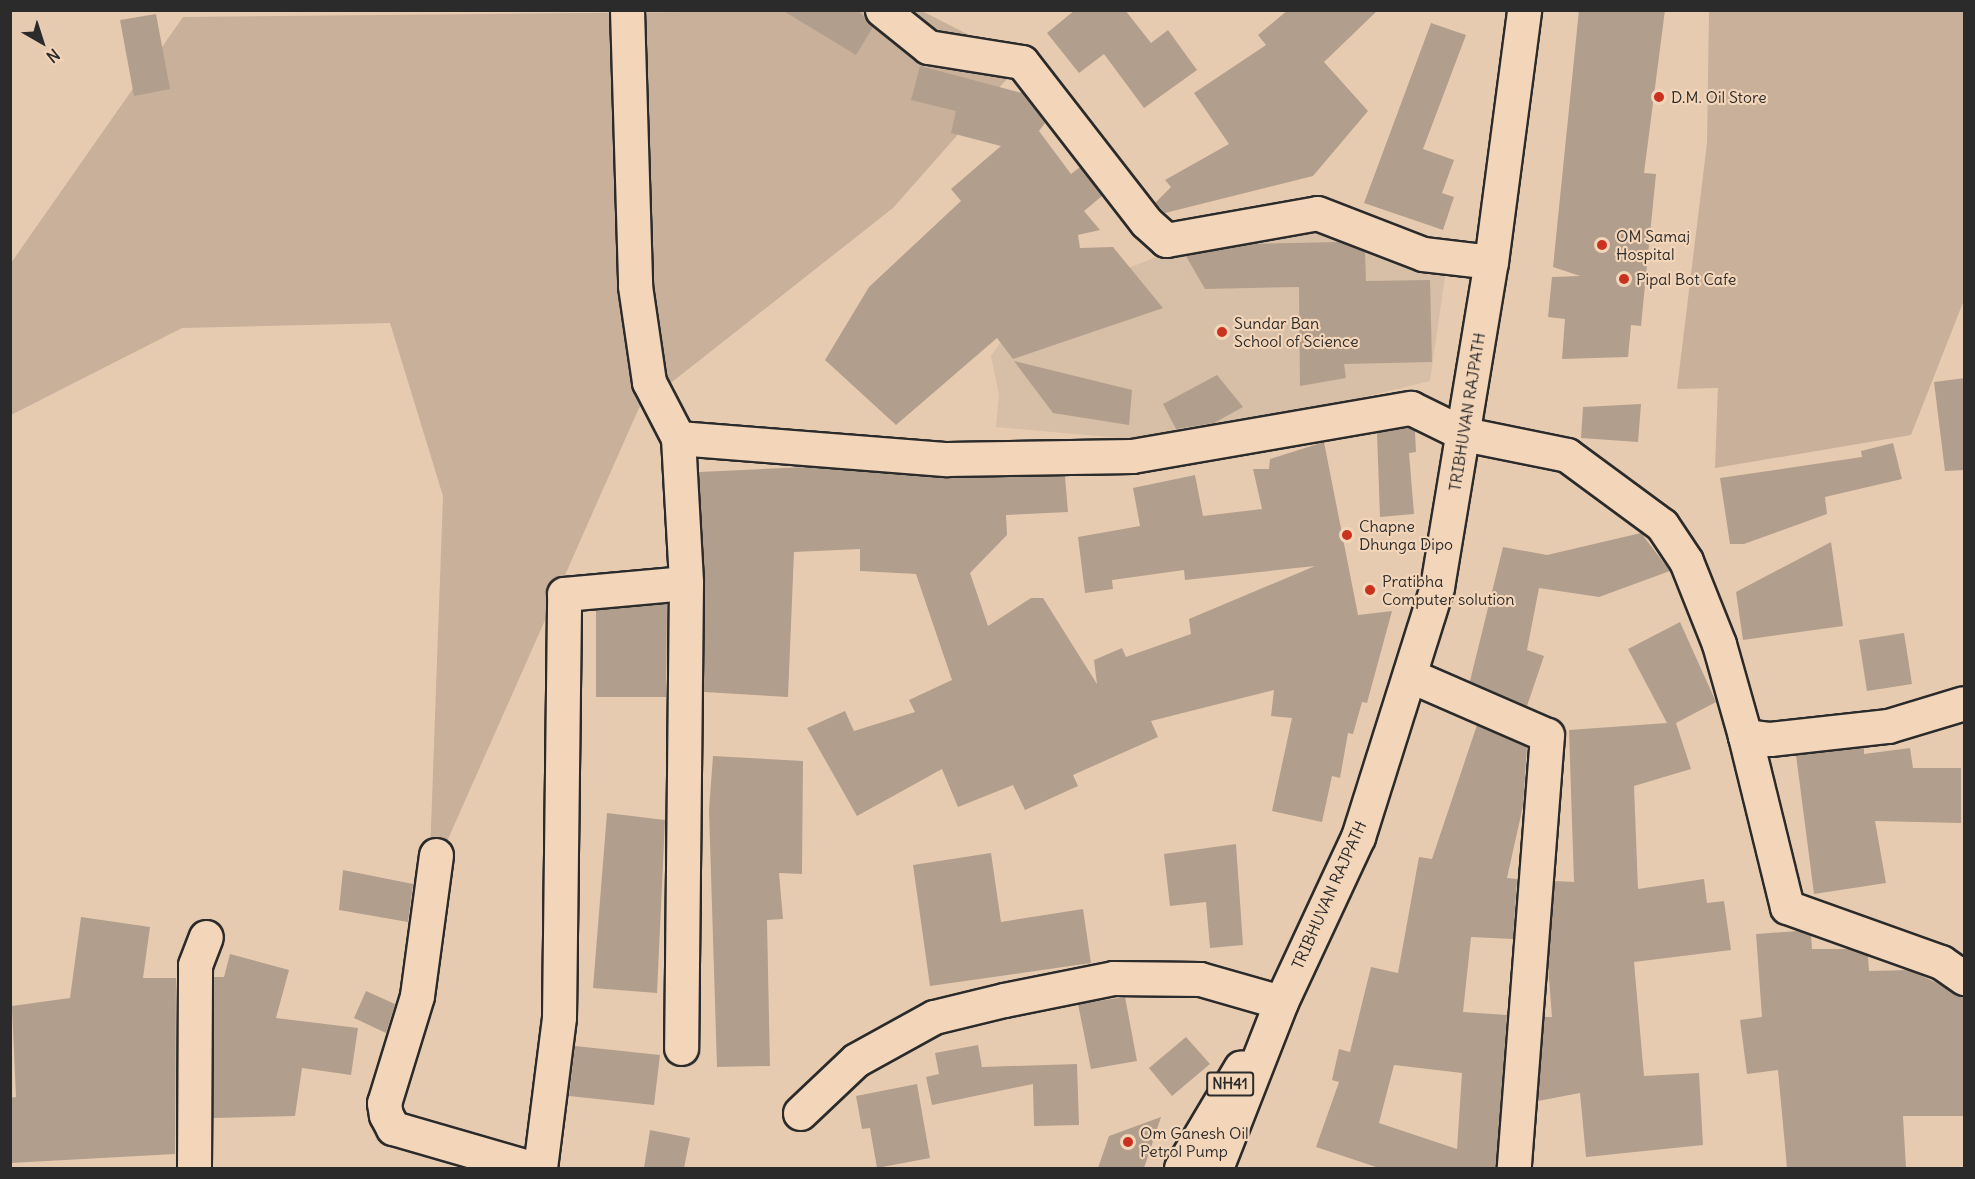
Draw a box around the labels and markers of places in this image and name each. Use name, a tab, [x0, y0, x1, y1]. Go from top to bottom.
place label: D.M. Oil Store	[1671, 87, 1767, 107]
marker: D.M. Oil Store	[1652, 90, 1666, 104]
place label: OM Samaj Hospital	[1616, 226, 1690, 264]
marker: OM Samaj Hospital	[1593, 236, 1611, 254]
place label: Pipal Bot Cafe	[1636, 269, 1736, 289]
marker: Pipal Bot Cafe	[1617, 272, 1631, 286]
place label: Sundar Ban School of Science	[1234, 313, 1359, 351]
marker: Sundar Ban School of Science	[1215, 325, 1229, 339]
place label: Chapne Dhunga Dipo	[1359, 516, 1453, 554]
marker: Chapne Dhunga Dipo	[1340, 528, 1354, 542]
place label: Pratibha Computer solution	[1382, 571, 1514, 609]
marker: Pratibha Computer solution	[1363, 583, 1377, 597]
place label: Om Ganesh Oil Petrol Pump	[1140, 1123, 1249, 1161]
marker: Om Ganesh Oil Petrol Pump	[1121, 1135, 1135, 1149]

